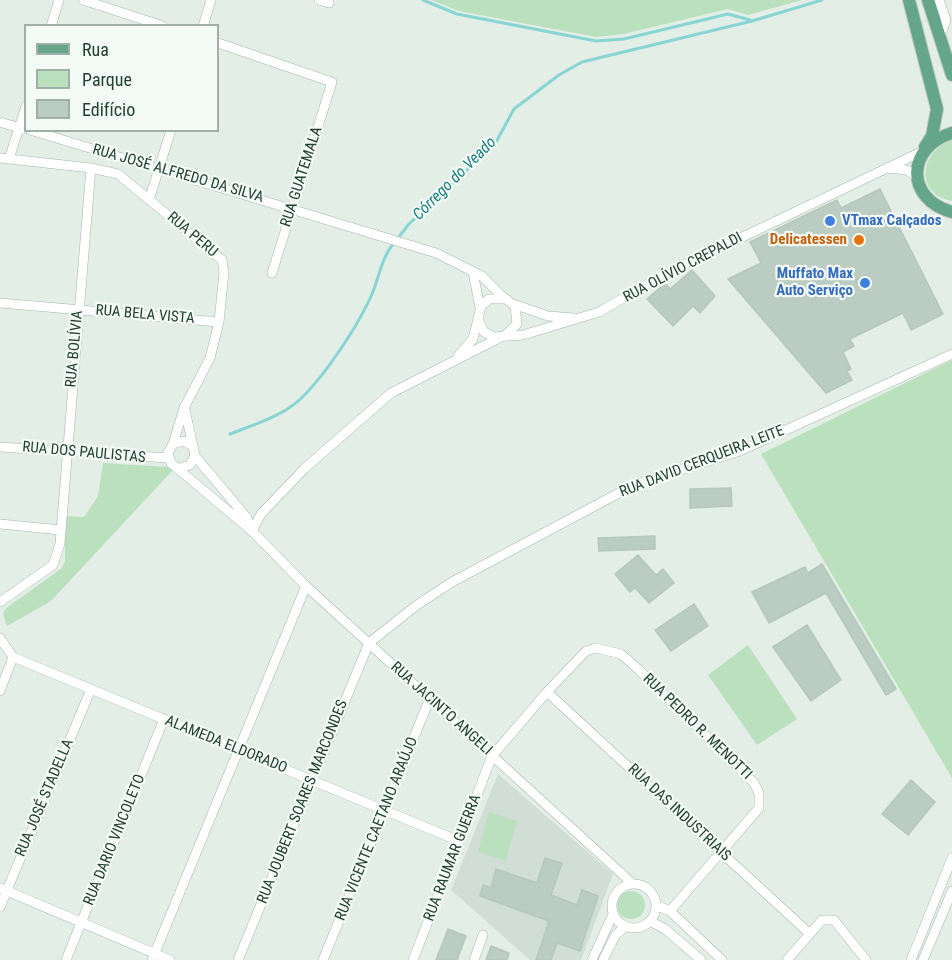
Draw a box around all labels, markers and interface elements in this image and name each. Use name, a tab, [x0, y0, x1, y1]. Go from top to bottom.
legend	[24, 24, 219, 132]
text: Rua	[82, 39, 109, 60]
text: Parque	[82, 69, 132, 90]
text: Edifício	[82, 99, 135, 120]
street label: RUA GUATEMALA	[277, 125, 327, 229]
water label: Córrego do Veado	[409, 133, 501, 225]
street label: RUA JOSÉ ALFREDO DA SILVA	[90, 141, 266, 207]
street label: RUA PERU	[163, 209, 221, 261]
place label: VTmax Calçados	[842, 212, 942, 230]
marker: VTmax Calçados	[823, 214, 837, 228]
street label: RUA OLÍVIO CREPALDI	[620, 229, 746, 307]
place label: Delicatessen	[770, 231, 847, 249]
marker: Delicatessen	[852, 233, 866, 247]
place label: Muffato Max Auto Serviço	[776, 265, 853, 300]
marker: Muffato Max Auto Serviço	[858, 276, 872, 290]
street label: RUA BELA VISTA	[95, 302, 195, 328]
street label: RUA BOLÍVIA	[63, 310, 87, 388]
street label: RUA DAVID CERQUEIRA LEITE	[617, 422, 787, 502]
street label: RUA DOS PAULISTAS	[22, 439, 146, 467]
street label: RUA JACINTO ANGELI	[386, 659, 496, 759]
street label: RUA PEDRO R. MENOTTI	[639, 670, 755, 784]
street label: RUA JOUBERT SOARES MARCONDES	[254, 698, 352, 906]
street label: ALAMEDA ELDORADO	[162, 712, 290, 778]
street label: RUA VICENTE CAETANO ARAÚJO	[332, 735, 422, 923]
street label: RUA JOSÉ STADELLA	[12, 736, 78, 860]
street label: RUA DAS INDUSTRIAIS	[624, 761, 734, 865]
street label: RUA DARIO VINCOLETO	[80, 772, 150, 908]
street label: RUA RAUMAR GUERRA	[421, 792, 485, 924]

